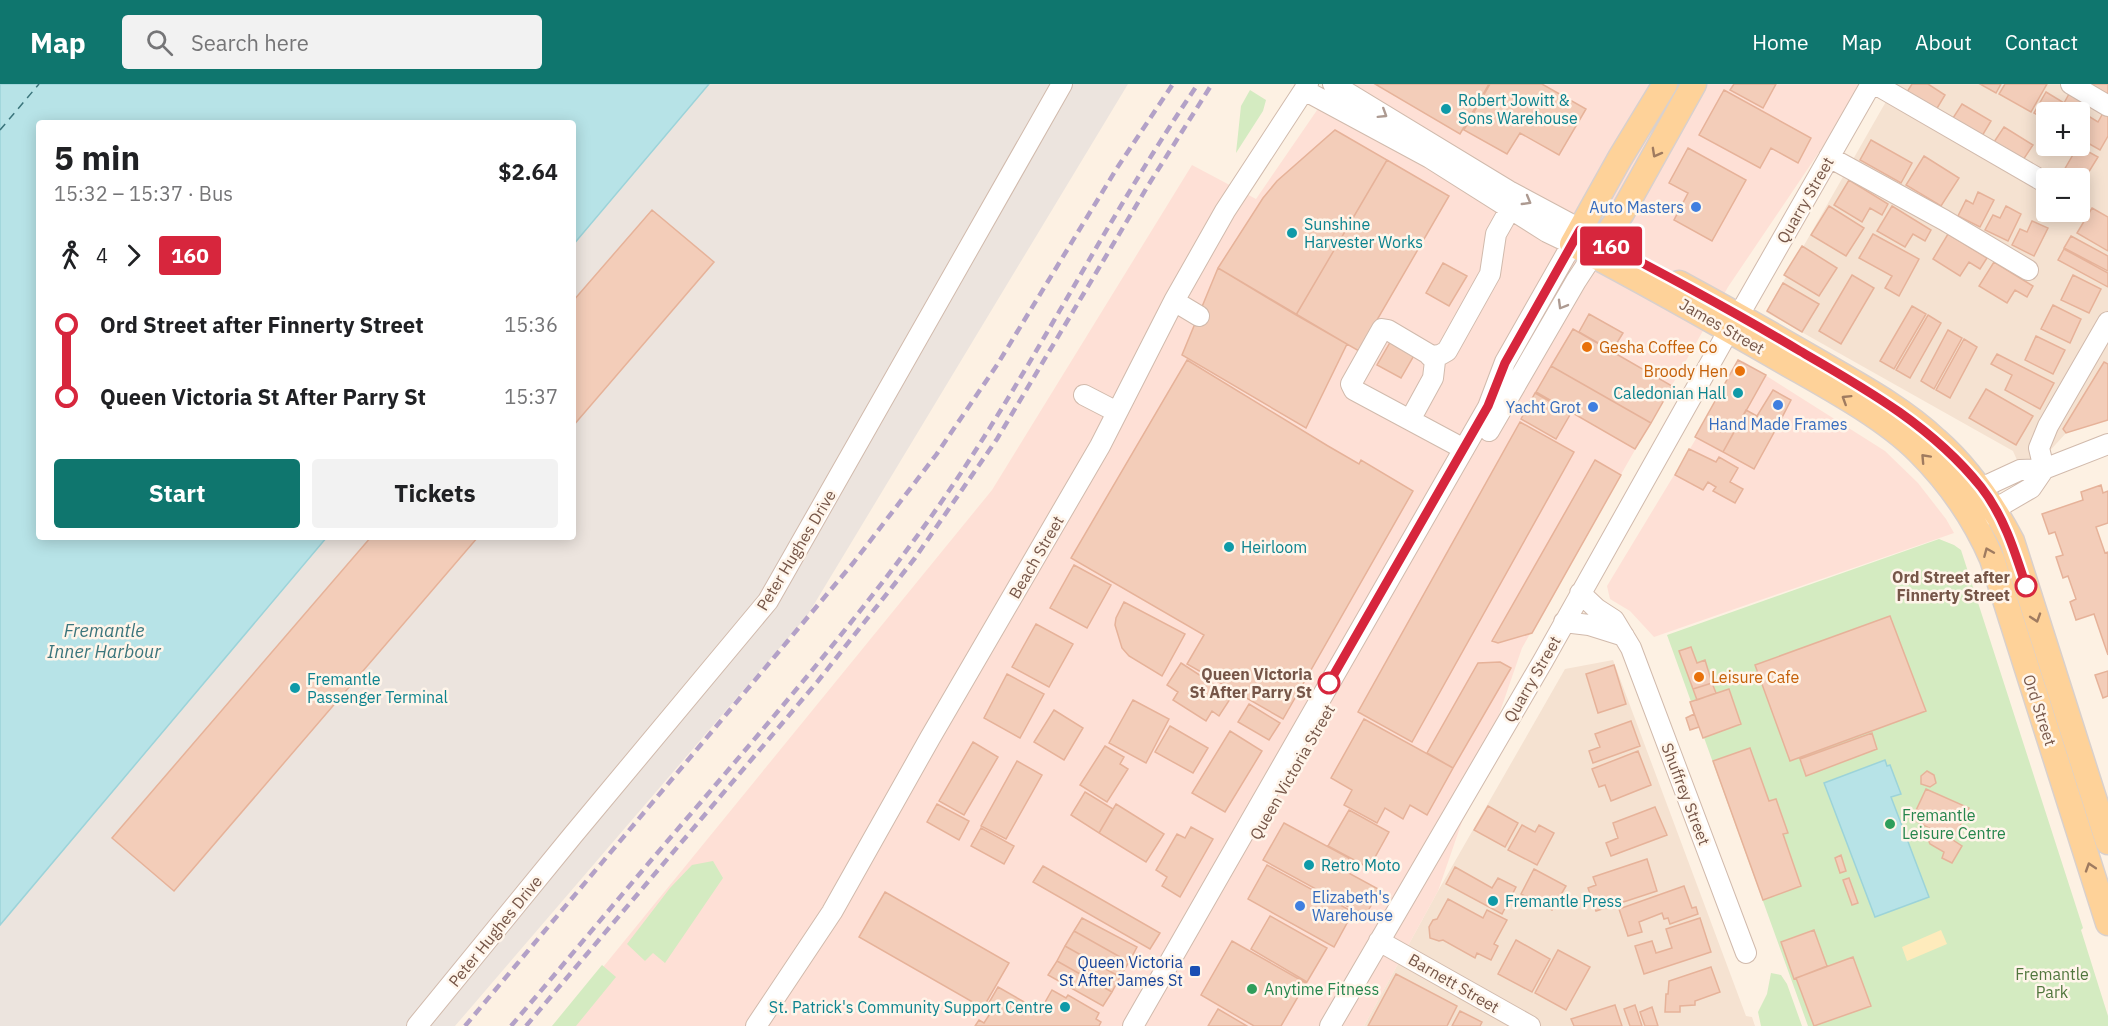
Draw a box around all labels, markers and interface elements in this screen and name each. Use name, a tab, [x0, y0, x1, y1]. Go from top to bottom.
search box	[122, 15, 542, 69]
text: Map	[30, 24, 86, 61]
icon: search	[143, 26, 176, 59]
text: Search here	[191, 28, 309, 57]
text: Home	[1752, 28, 1809, 56]
text: Map	[1842, 28, 1882, 56]
text: About	[1915, 28, 1972, 56]
text: Contact	[2005, 28, 2078, 56]
place label: Robert Jowitt & Sons Warehouse	[1458, 90, 1578, 128]
marker: Robert Jowitt & Sons Warehouse	[1439, 102, 1453, 116]
map controls	[2036, 102, 2090, 222]
button: +	[2036, 102, 2090, 156]
one-way arrow	[1377, 106, 1387, 118]
text: 5 min	[54, 136, 140, 179]
one-way arrow	[1652, 146, 1663, 157]
street label: Quarry Street	[1772, 153, 1838, 247]
text: $2.64	[498, 157, 558, 186]
button: −	[2036, 168, 2090, 222]
text: 15:32 – 15:37 · Bus	[54, 180, 233, 207]
one-way arrow	[1521, 194, 1531, 206]
place label: Auto Masters	[1589, 197, 1684, 217]
marker: Auto Masters	[1689, 200, 1703, 214]
place label: Sunshine Harvester Works	[1304, 214, 1423, 252]
marker: Sunshine Harvester Works	[1285, 226, 1299, 240]
line badge: 160	[1576, 226, 1646, 266]
text: 160	[1592, 232, 1630, 260]
icon: walk	[54, 239, 87, 272]
icon: forward	[117, 239, 150, 272]
text: 160	[171, 241, 209, 269]
text: 4	[96, 242, 108, 269]
street label: James Street	[1676, 294, 1768, 358]
one-way arrow	[1558, 299, 1569, 309]
text: Ord Street after Finnerty Street	[100, 310, 424, 339]
text: 15:36	[504, 311, 558, 338]
place label: Gesha Coffee Co	[1599, 337, 1717, 357]
marker: Gesha Coffee Co	[1580, 340, 1594, 354]
place label: Broody Hen	[1644, 361, 1728, 381]
marker: Broody Hen	[1733, 364, 1747, 378]
text: Queen Victoria St After Parry St	[100, 382, 426, 411]
text: 15:37	[504, 383, 558, 410]
place label: Caledonian Hall	[1613, 383, 1726, 403]
marker: Caledonian Hall	[1731, 386, 1745, 400]
one-way arrow	[1842, 395, 1852, 407]
place label: Yacht Grot	[1506, 397, 1581, 417]
marker: Hand Made Frames	[1771, 398, 1785, 412]
marker: Yacht Grot	[1586, 400, 1600, 414]
place label: Hand Made Frames	[1709, 414, 1847, 434]
one-way arrow	[1921, 455, 1932, 465]
button: Start	[54, 459, 300, 528]
button: Tickets	[312, 459, 558, 528]
street label: Peter Hughes Drive	[752, 486, 840, 614]
street label: Beach Street	[1004, 512, 1068, 602]
place label: Heirloom	[1241, 537, 1307, 557]
marker: Heirloom	[1222, 540, 1236, 554]
one-way arrow	[1984, 547, 1996, 558]
place label: Ord Street after Finnerty Street	[1892, 567, 2011, 605]
marker: Ord Street after Finnerty Street	[2015, 575, 2037, 597]
one-way arrow	[2029, 612, 2041, 623]
water label: Fremantle Inner Harbour	[47, 619, 161, 663]
street label: Quarry Street	[1499, 632, 1565, 726]
place label: Queen Victoria St After Parry St	[1189, 664, 1312, 702]
place label: Leisure Cafe	[1711, 667, 1799, 687]
place label: Fremantle Passenger Terminal	[307, 669, 448, 707]
marker: Leisure Cafe	[1692, 670, 1706, 684]
marker: Queen Victoria St After Parry St	[1318, 672, 1340, 694]
street label: Ord Street	[2019, 672, 2061, 748]
marker: Fremantle Passenger Terminal	[288, 681, 302, 695]
street label: Queen Victoria Street	[1245, 701, 1339, 843]
street label: Shuffrey Street	[1657, 740, 1715, 848]
place label: Fremantle Leisure Centre	[1902, 805, 2006, 843]
marker: Fremantle Leisure Centre	[1883, 817, 1897, 831]
place label: Retro Moto	[1321, 855, 1400, 875]
marker: Retro Moto	[1302, 858, 1316, 872]
one-way arrow	[2085, 862, 2098, 873]
street label: Peter Hughes Drive	[444, 871, 546, 991]
place label: Elizabeth's Warehouse	[1312, 887, 1393, 925]
place label: Fremantle Press	[1505, 891, 1622, 911]
marker: Fremantle Press	[1486, 894, 1500, 908]
marker: Elizabeth's Warehouse	[1293, 899, 1307, 913]
street label: Barnett Street	[1405, 949, 1503, 1017]
place label: Queen Victoria St After James St	[1059, 952, 1183, 990]
marker: Queen Victoria St After James St	[1188, 964, 1202, 978]
park label: Fremantle Park	[2015, 964, 2089, 1002]
place label: Anytime Fitness	[1264, 979, 1379, 999]
marker: Anytime Fitness	[1245, 982, 1259, 996]
place label: St. Patrick's Community Support Centre	[769, 997, 1053, 1017]
marker: St. Patrick's Community Support Centre	[1058, 1000, 1072, 1014]

